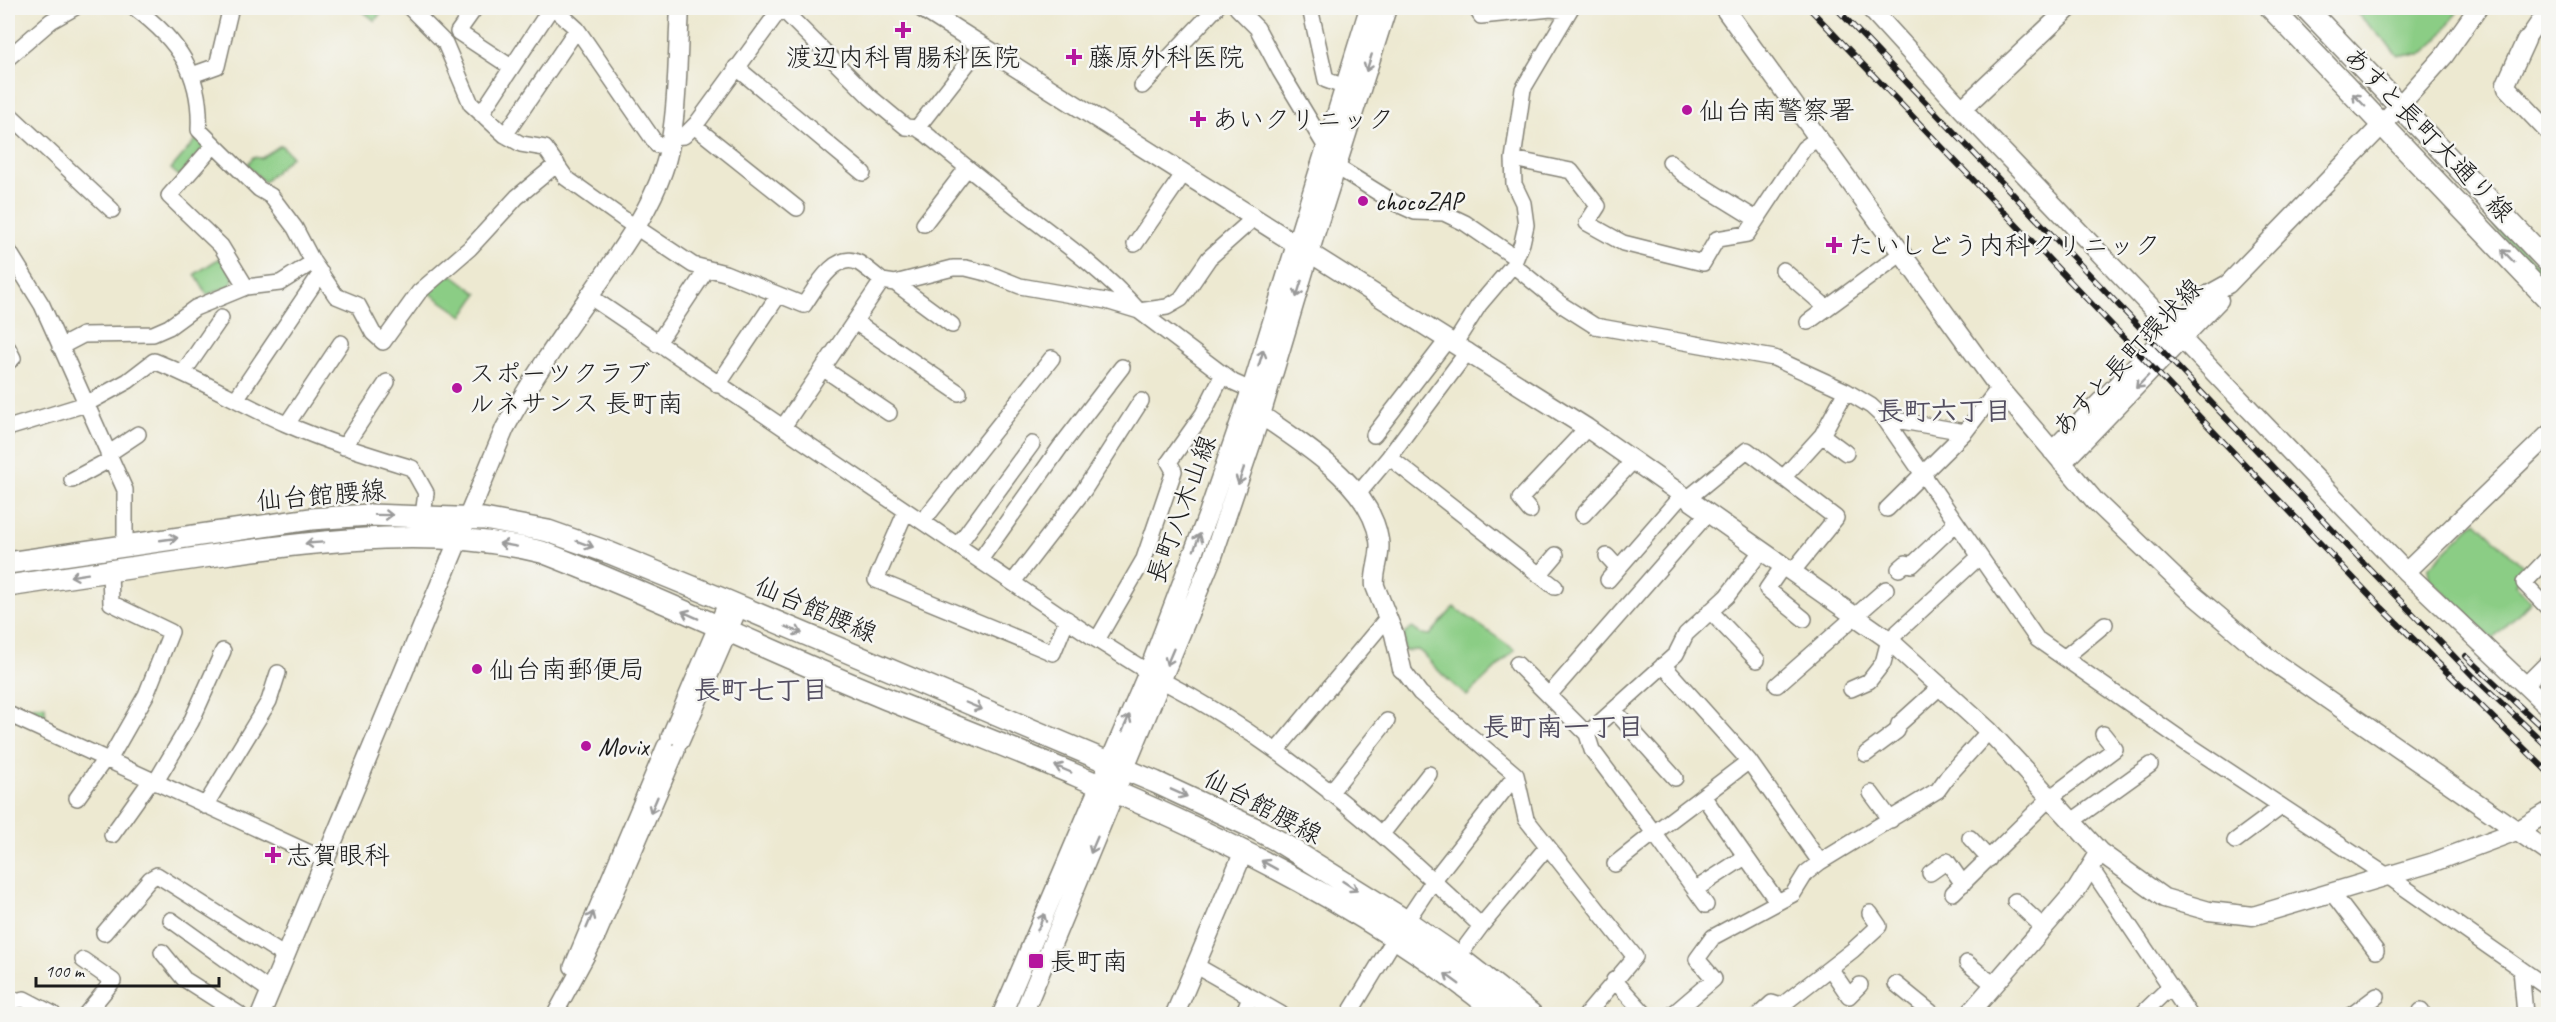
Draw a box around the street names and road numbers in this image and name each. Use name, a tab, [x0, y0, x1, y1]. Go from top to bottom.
street label: あすと長町大通り線	[2336, 40, 2521, 229]
street label: あすと長町環状線	[2045, 271, 2209, 444]
street label: 長町八木山線	[1139, 430, 1224, 588]
street label: 仙台館腰線	[255, 473, 387, 518]
street label: 仙台館腰線	[750, 569, 882, 650]
street label: 仙台館腰線	[1198, 761, 1328, 852]

